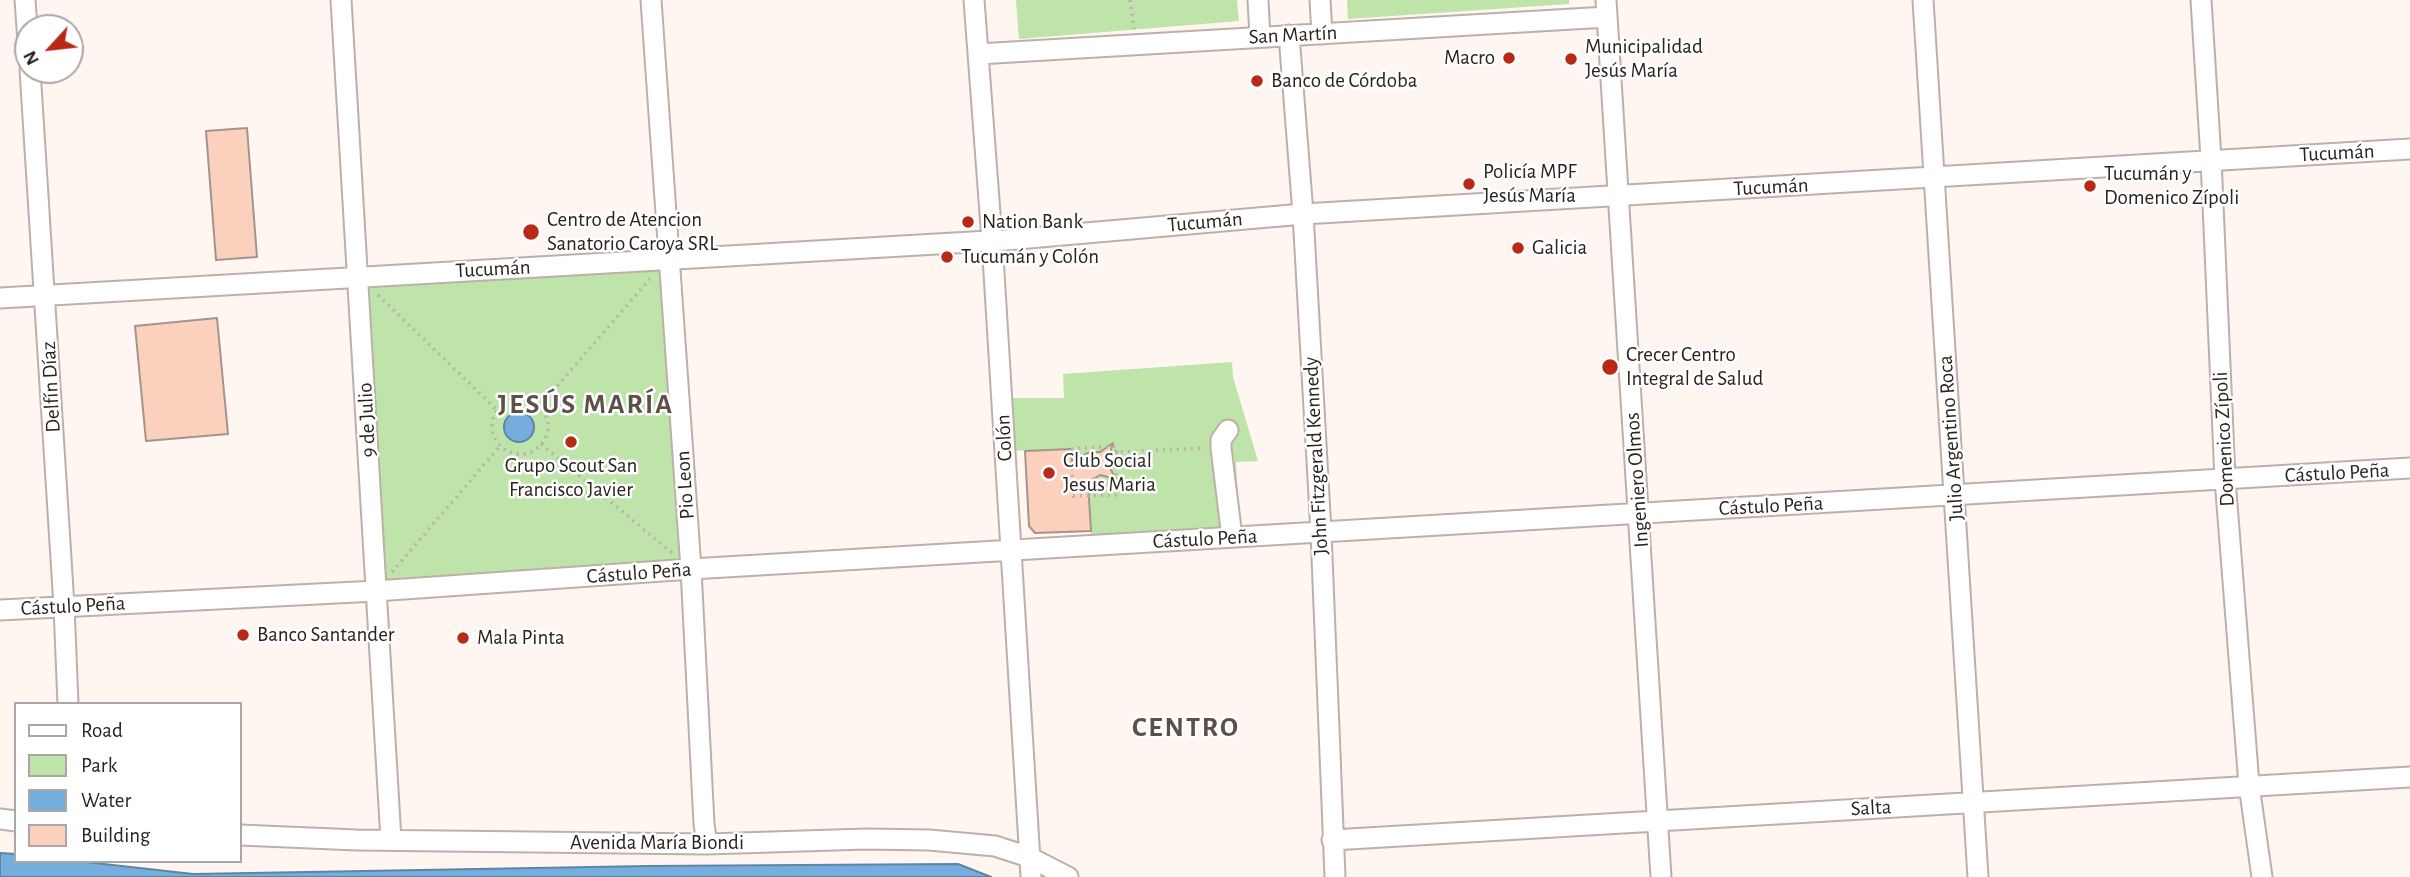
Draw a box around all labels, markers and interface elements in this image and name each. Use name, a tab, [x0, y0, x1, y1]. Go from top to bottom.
north arrow	[14, 14, 84, 84]
street label: San Martín	[1248, 20, 1338, 50]
place label: Municipalidad Jesús María	[1585, 34, 1703, 84]
place label: Macro	[1444, 45, 1495, 71]
text: N	[20, 48, 43, 68]
marker: Macro	[1501, 50, 1517, 66]
marker: Municipalidad Jesús María	[1563, 51, 1579, 67]
place label: Banco de Córdoba	[1271, 68, 1418, 94]
marker: Banco de Córdoba	[1249, 73, 1265, 89]
street label: Tucumán	[2299, 138, 2375, 168]
place label: Policía MPF Jesús María	[1483, 159, 1577, 209]
place label: Tucumán y Domenico Zípoli	[2104, 161, 2239, 211]
street label: Tucumán	[1733, 172, 1809, 202]
marker: Policía MPF Jesús María	[1461, 176, 1477, 192]
marker: Tucumán y Domenico Zípoli	[2082, 178, 2098, 194]
street label: Tucumán	[1166, 206, 1244, 238]
place label: Centro de Atencion Sanatorio Caroya SRL	[547, 207, 718, 257]
place label: Nation Bank	[982, 209, 1083, 235]
marker: Nation Bank	[960, 214, 976, 230]
marker: Centro de Atencion Sanatorio Caroya SRL	[521, 222, 541, 242]
place label: Galicia	[1532, 235, 1587, 261]
marker: Galicia	[1510, 240, 1526, 256]
place label: Tucumán y Colón	[961, 244, 1099, 270]
marker: Tucumán y Colón	[939, 249, 955, 265]
street label: Tucumán	[455, 254, 531, 284]
street label: Delfín Díaz	[36, 341, 66, 433]
place label: Crecer Centro Integral de Salud	[1626, 342, 1763, 392]
street label: Julio Argentino Roca	[1933, 354, 1969, 522]
street label: John Fitzgerald Kennedy	[1298, 356, 1334, 556]
marker: Crecer Centro Integral de Salud	[1600, 357, 1620, 377]
street label: Domenico Zípoli	[2208, 371, 2240, 507]
street label: 9 de Julio	[352, 382, 382, 458]
district label: JESÚS MARÍA	[499, 388, 673, 422]
street label: Ingeniero Olmos	[1620, 411, 1654, 549]
street label: Colón	[990, 414, 1018, 462]
marker: Grupo Scout San Francisco Javier	[563, 434, 579, 450]
place label: Club Social Jesus Maria	[1063, 448, 1156, 498]
street label: Pio Leon	[670, 450, 700, 520]
place label: Grupo Scout San Francisco Javier	[505, 453, 637, 503]
street label: Cástulo Peña	[2284, 458, 2390, 488]
marker: Club Social Jesus Maria	[1041, 465, 1057, 481]
street label: Cástulo Peña	[1718, 491, 1824, 521]
street label: Cástulo Peña	[1152, 524, 1258, 554]
street label: Cástulo Peña	[586, 557, 692, 589]
street label: Cástulo Peña	[20, 591, 126, 621]
place label: Banco Santander	[257, 622, 395, 648]
place label: Mala Pinta	[477, 625, 565, 651]
marker: Banco Santander	[235, 627, 251, 643]
marker: Mala Pinta	[455, 630, 471, 646]
legend	[14, 702, 242, 863]
district label: CENTRO	[1133, 711, 1239, 745]
text: Road	[81, 720, 123, 741]
text: Park	[81, 755, 117, 776]
text: Water	[81, 790, 131, 811]
street label: Salta	[1850, 794, 1892, 822]
text: Building	[81, 825, 150, 846]
street label: Avenida María Biondi	[570, 830, 744, 856]

